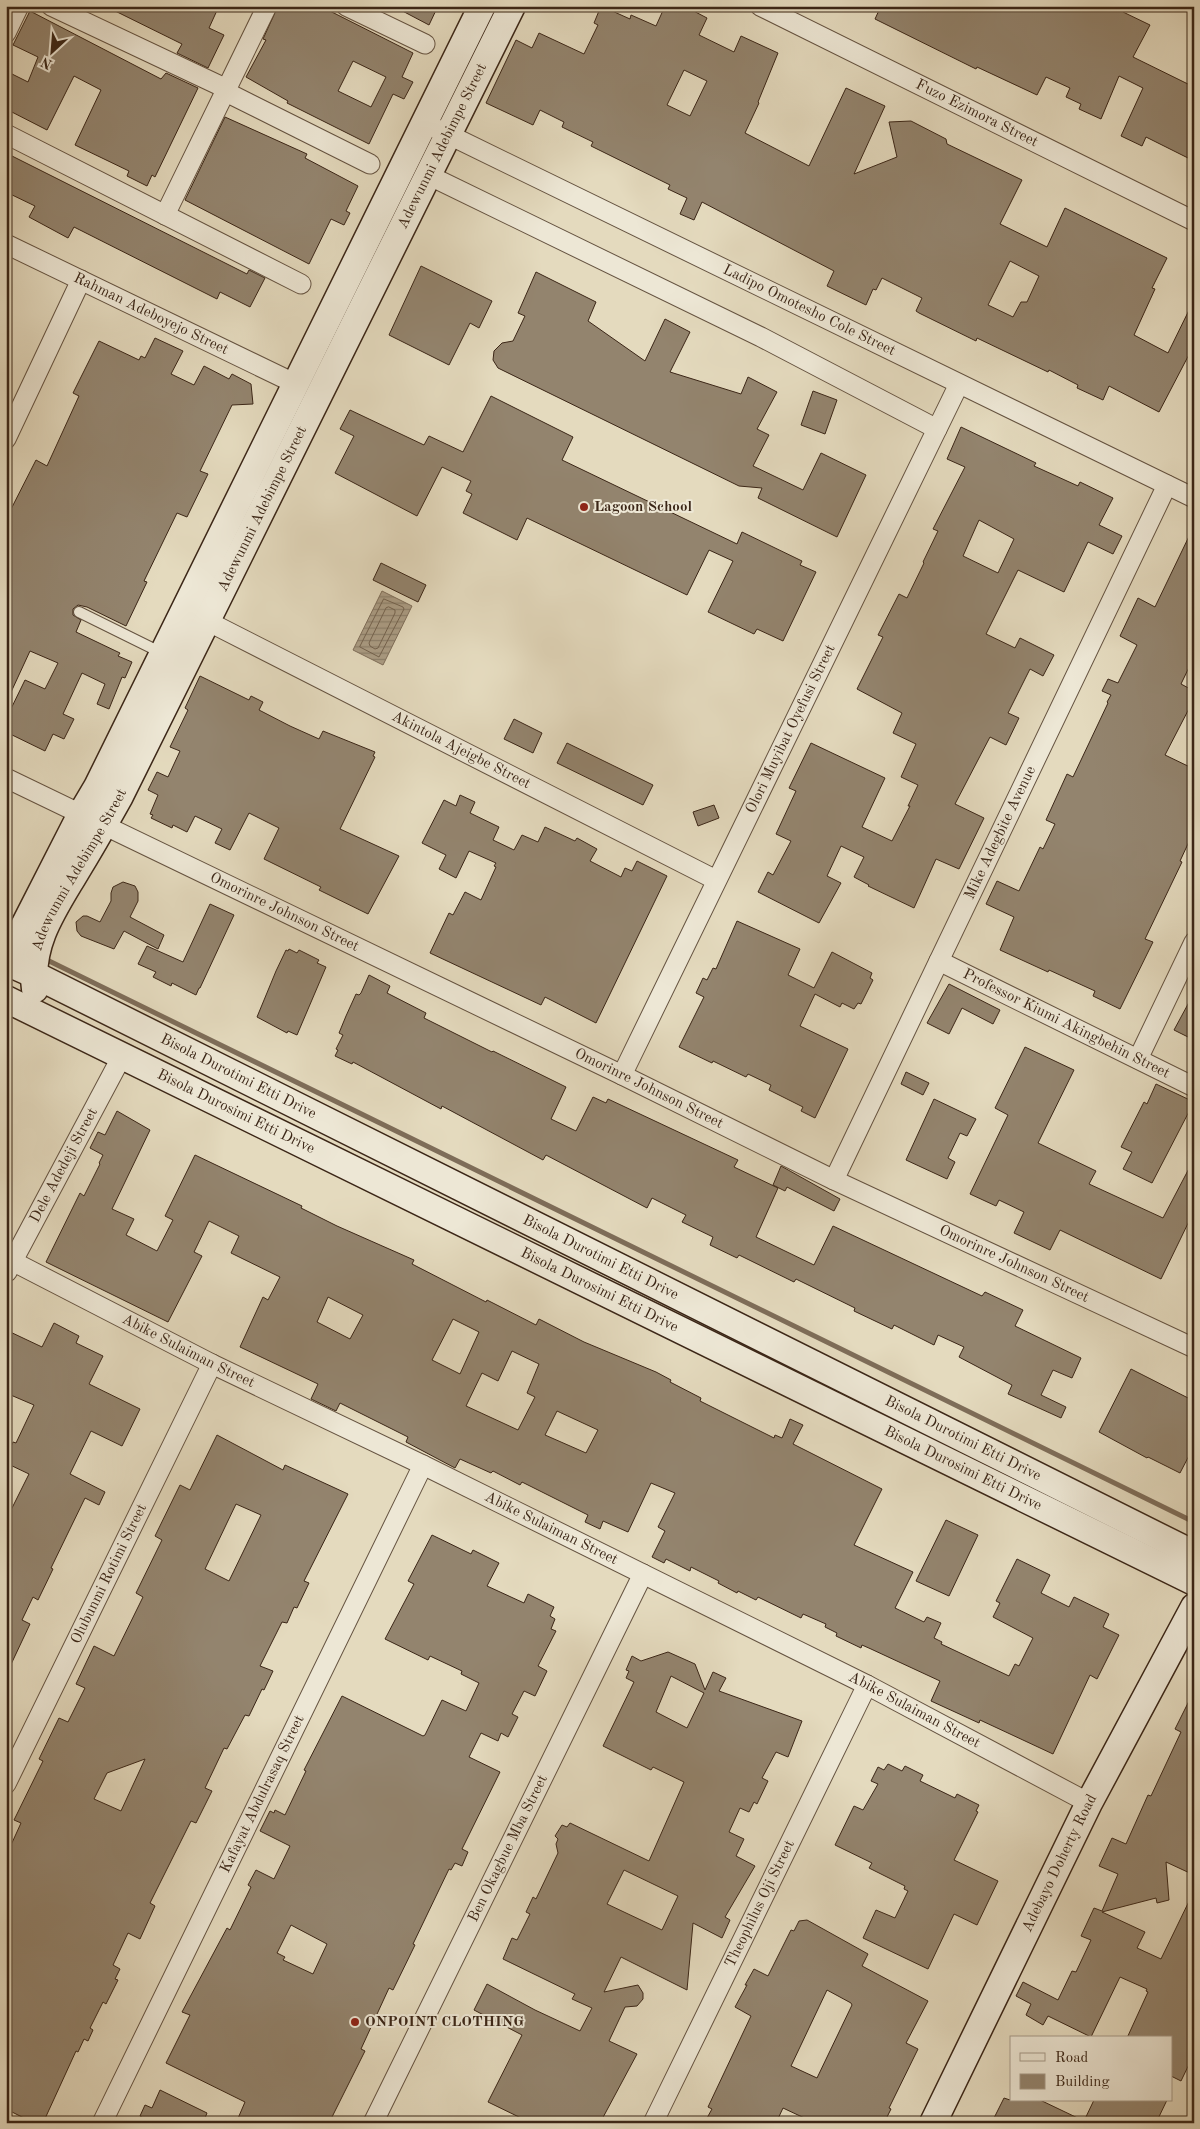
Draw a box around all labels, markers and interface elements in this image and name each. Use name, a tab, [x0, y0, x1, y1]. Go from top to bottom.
north arrow	[28, 28, 78, 78]
text: N	[39, 54, 55, 71]
street label: Adewunmi Adebimpe Street	[395, 61, 490, 231]
street label: Fuzo Ezimora Street	[913, 77, 1040, 150]
street label: Ladipo Omotesho Cole Street	[721, 262, 898, 359]
street label: Rahman Adeboyejo Street	[71, 270, 231, 358]
street label: Adewunmi Adebimpe Street	[215, 424, 310, 594]
place label: Lagoon School	[594, 500, 692, 515]
marker: Lagoon School	[578, 501, 590, 513]
street label: Olori Muyibat Oyefusi Street	[743, 642, 838, 816]
street label: Akintola Ajeigbe Street	[389, 709, 533, 792]
street label: Mike Adegbite Avenue	[962, 764, 1039, 902]
street label: Adewunmi Adebimpe Street	[30, 787, 130, 953]
street label: Omorinre Johnson Street	[207, 870, 361, 954]
street label: Professor Kiumi Akingbehin Street	[960, 967, 1172, 1081]
street label: Bisola Durotimi Etti Drive	[158, 1031, 319, 1122]
street label: Omorinre Johnson Street	[572, 1046, 726, 1131]
street label: Bisola Durosimi Etti Drive	[155, 1067, 317, 1157]
street label: Dele Adedeji Street	[27, 1105, 100, 1225]
street label: Bisola Durotimi Etti Drive	[520, 1212, 681, 1303]
street label: Omorinre Johnson Street	[937, 1223, 1091, 1305]
street label: Bisola Durosimi Etti Drive	[518, 1245, 681, 1335]
street label: Abike Sulaiman Street	[119, 1311, 257, 1391]
street label: Bisola Durotimi Etti Drive	[883, 1393, 1043, 1484]
street label: Bisola Durosimi Etti Drive	[882, 1424, 1044, 1514]
street label: Abike Sulaiman Street	[482, 1489, 620, 1568]
street label: Olubunmi Rotimi Street	[68, 1501, 150, 1646]
street label: Abike Sulaiman Street	[846, 1670, 983, 1751]
street label: Kafayat Abdulrasaq Street	[218, 1713, 307, 1875]
street label: Ben Okagbue Mba Street	[466, 1772, 551, 1924]
street label: Adebayo Doherty Road	[1020, 1792, 1100, 1934]
street label: Theophilus Oji Street	[723, 1838, 797, 1970]
place label: ONPOINT CLOTHING	[365, 2015, 524, 2030]
marker: ONPOINT CLOTHING	[349, 2016, 361, 2028]
legend	[1010, 2036, 1172, 2102]
text: Road	[1055, 2051, 1089, 2066]
text: Building	[1055, 2075, 1110, 2090]

